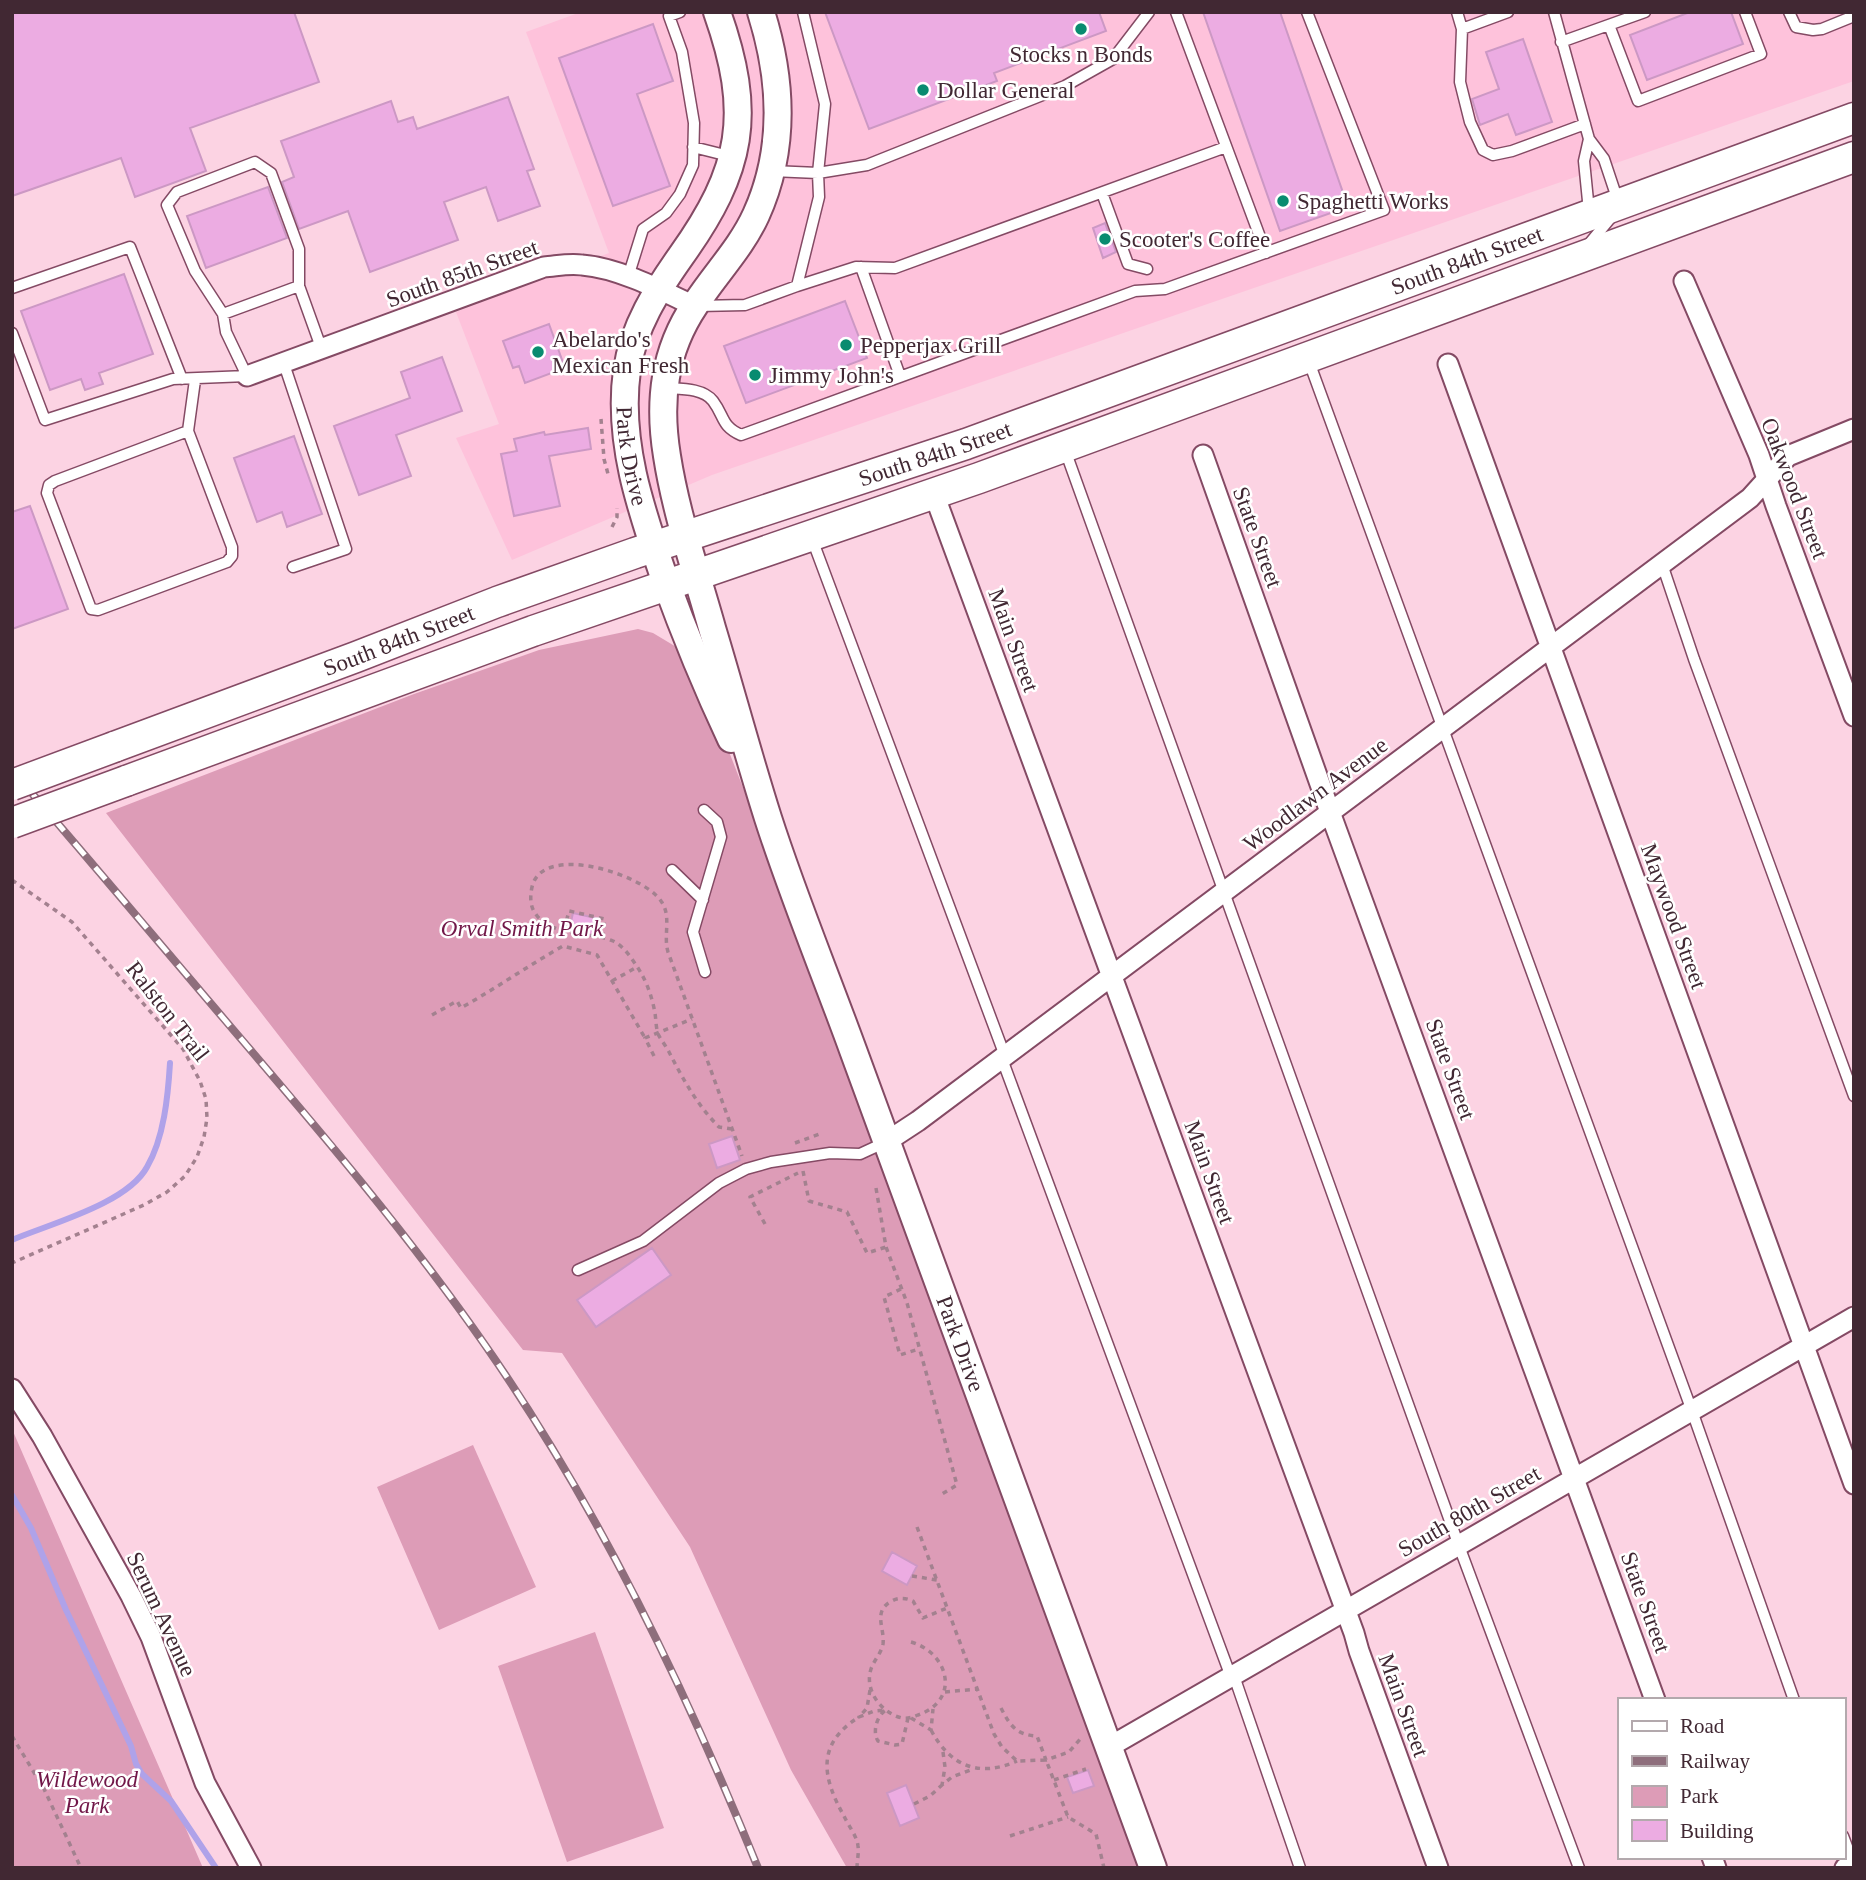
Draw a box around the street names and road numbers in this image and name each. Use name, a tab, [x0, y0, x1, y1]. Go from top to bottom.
street label: South 84th Street	[1388, 221, 1547, 300]
street label: South 85th Street	[383, 234, 542, 313]
street label: Park Drive	[612, 406, 652, 508]
street label: Oakwood Street	[1756, 414, 1833, 563]
street label: South 84th Street	[856, 416, 1016, 491]
street label: State Street	[1228, 483, 1288, 592]
street label: Main Street	[983, 585, 1044, 696]
street label: South 84th Street	[320, 600, 478, 681]
street label: Woodlawn Avenue	[1239, 732, 1392, 857]
street label: Maywood Street	[1636, 840, 1712, 993]
street label: Ralston Trail	[121, 957, 214, 1066]
street label: State Street	[1421, 1015, 1481, 1124]
street label: Main Street	[1179, 1117, 1240, 1228]
street label: Park Drive	[931, 1292, 989, 1395]
street label: South 80th Street	[1394, 1460, 1545, 1562]
street label: Serum Avenue	[122, 1548, 201, 1680]
street label: State Street	[1616, 1548, 1676, 1657]
street label: Main Street	[1373, 1650, 1434, 1761]

